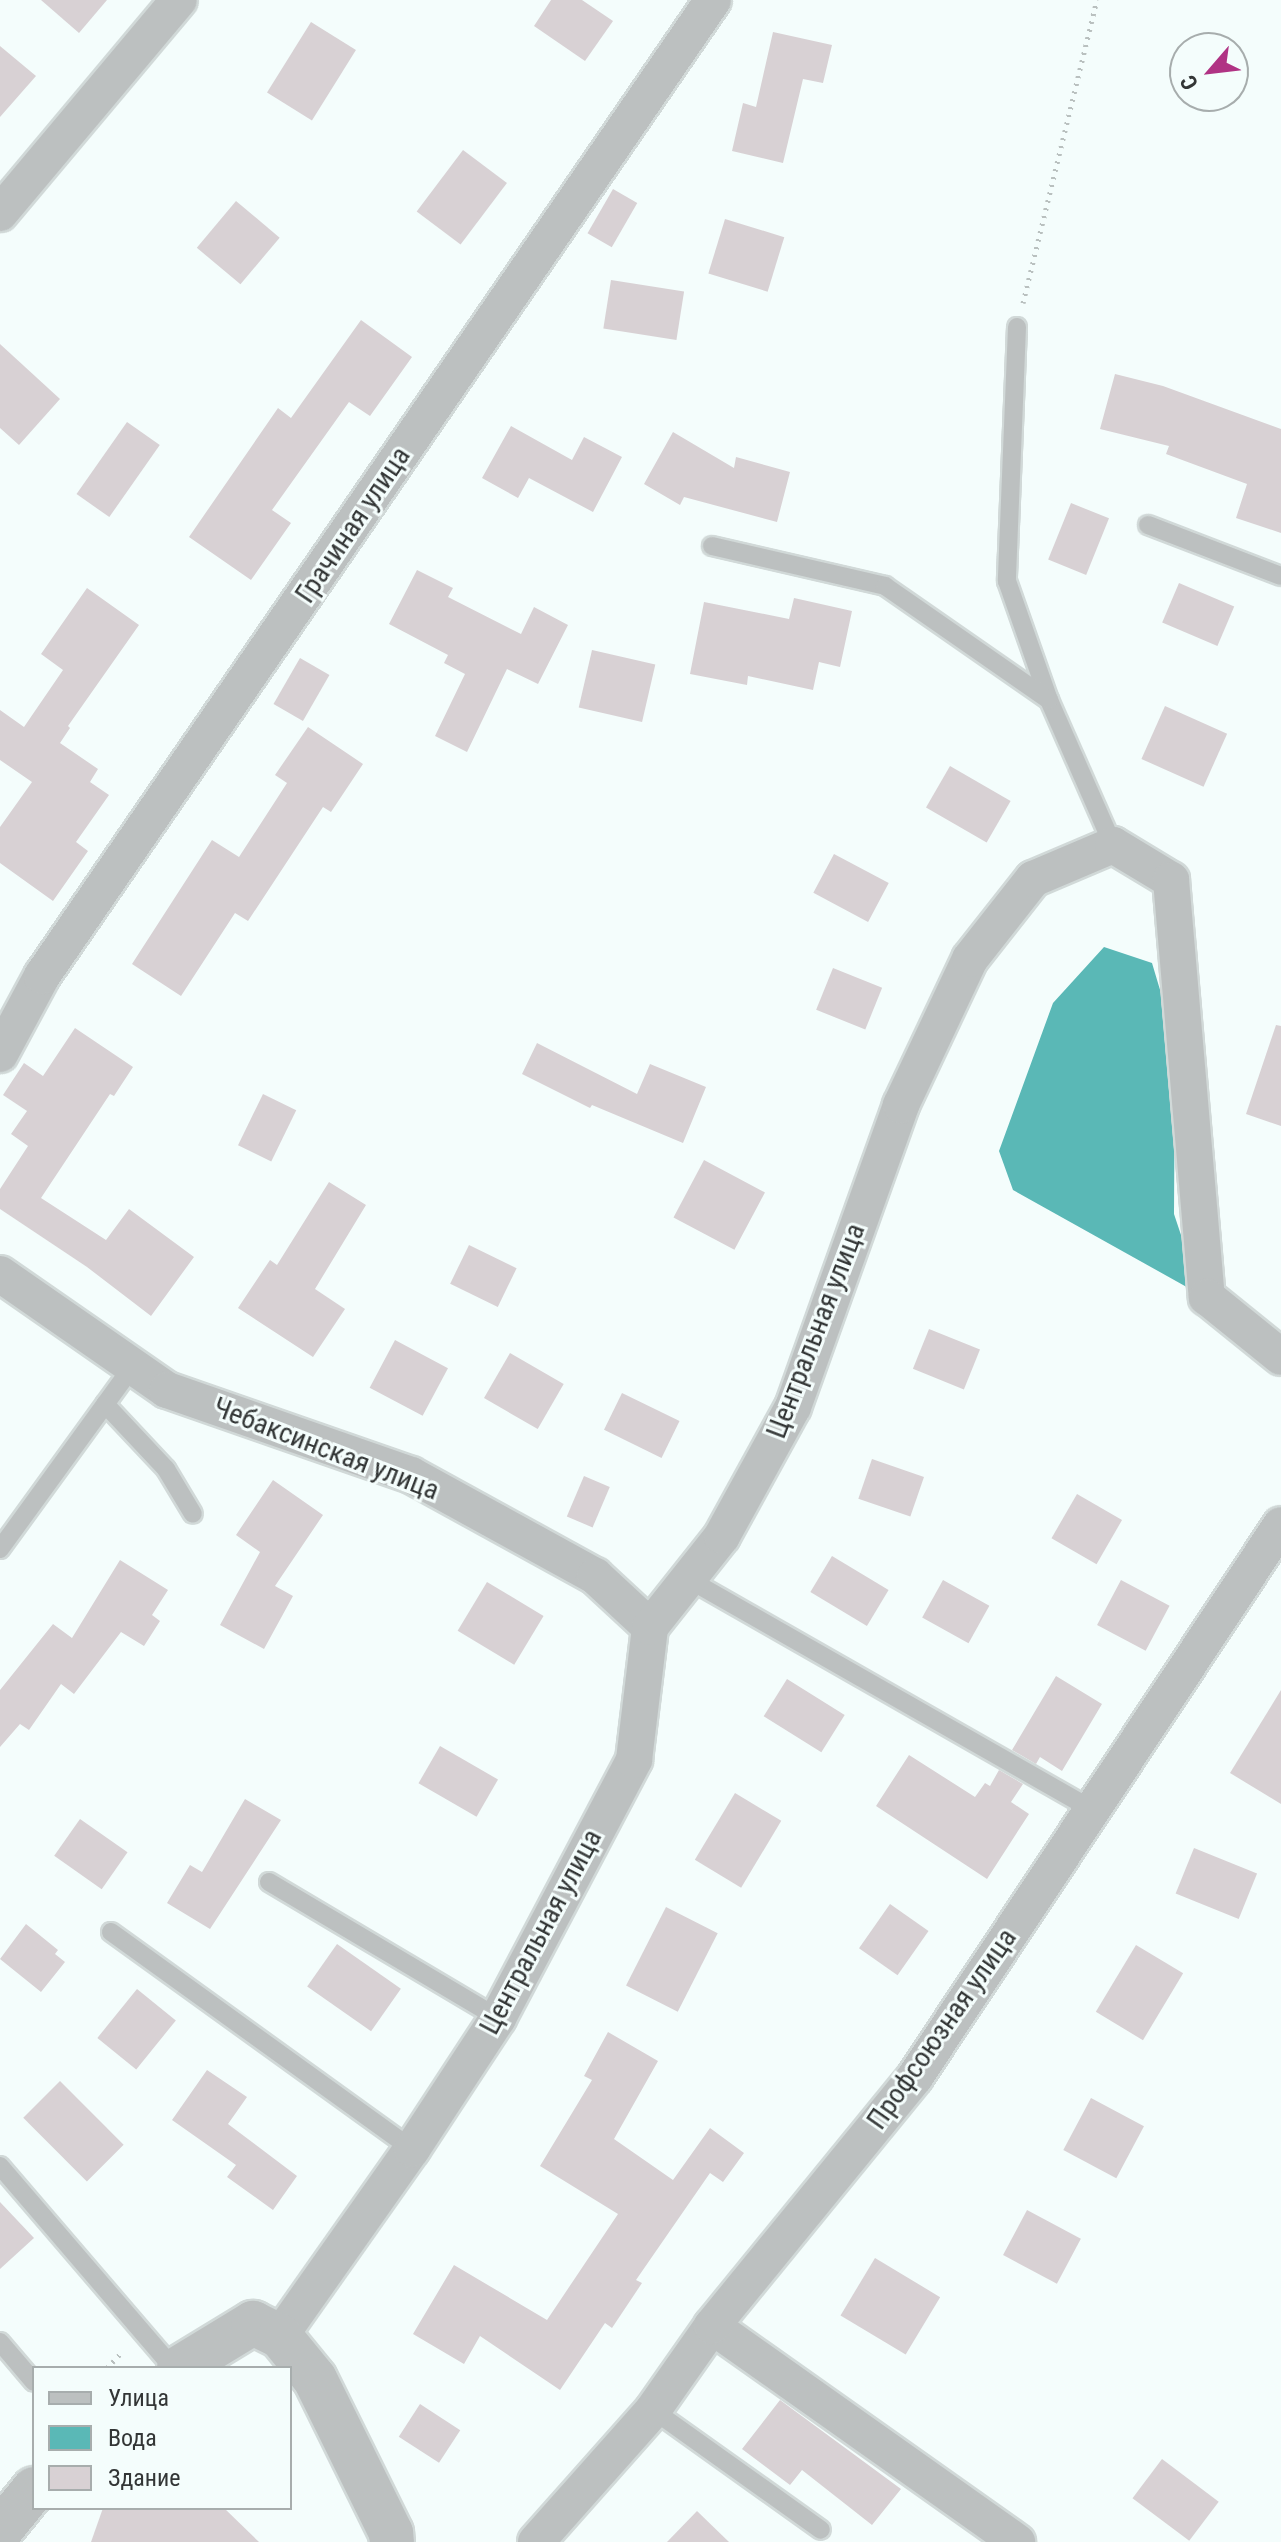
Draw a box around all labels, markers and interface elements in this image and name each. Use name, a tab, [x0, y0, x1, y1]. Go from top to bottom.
north arrow	[1169, 32, 1249, 112]
text: С	[1175, 71, 1203, 94]
street label: Грачиная улица	[288, 441, 418, 609]
street label: Центральная улица	[760, 1219, 872, 1443]
street label: Чебаксинская улица	[208, 1390, 444, 1508]
street label: Центральная улица	[473, 1824, 609, 2040]
street label: Профсоюзная улица	[860, 1922, 1024, 2136]
legend	[32, 2366, 292, 2510]
text: Улица	[108, 2384, 169, 2412]
text: Вода	[108, 2424, 157, 2452]
text: Здание	[108, 2464, 180, 2492]

